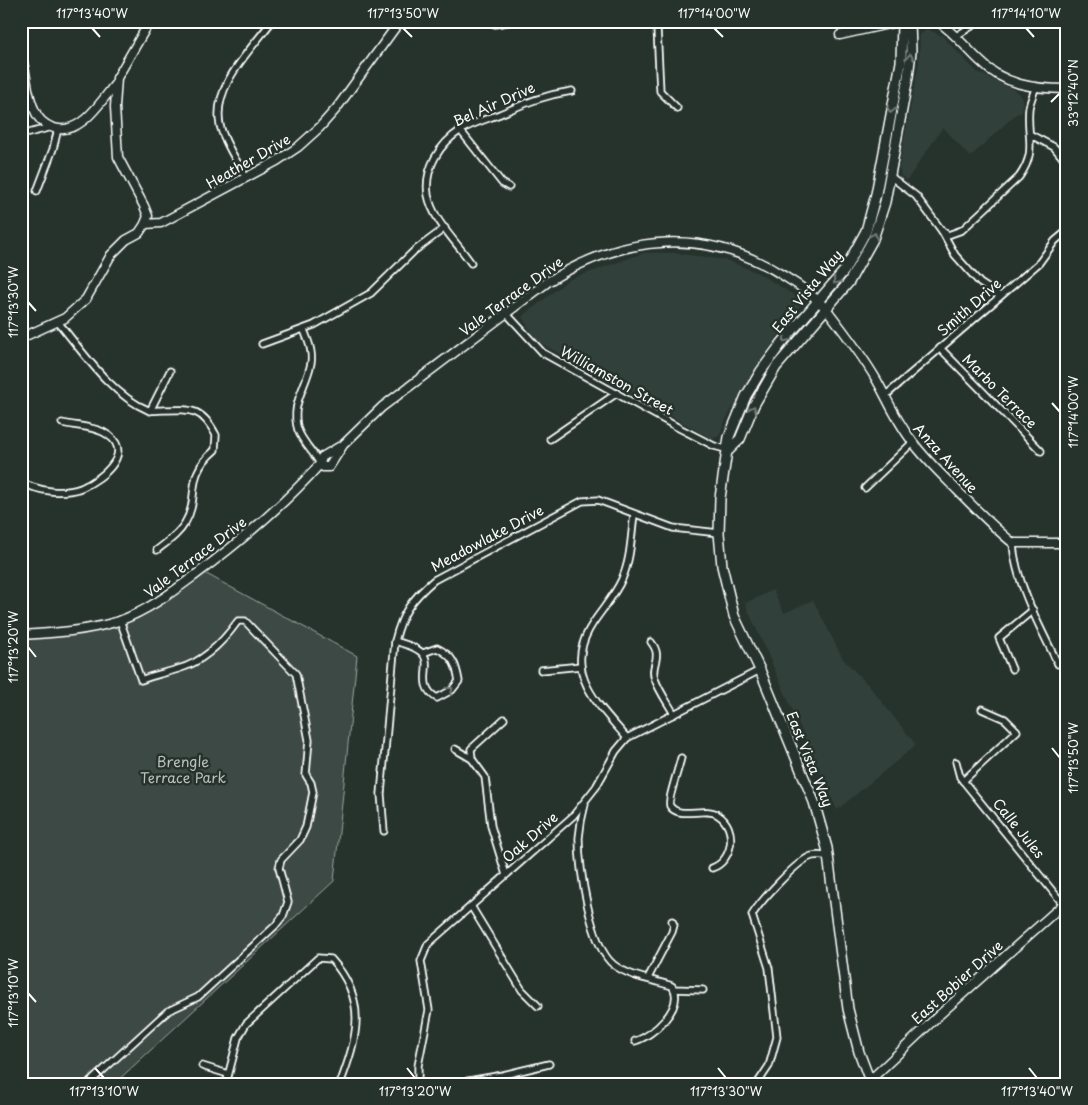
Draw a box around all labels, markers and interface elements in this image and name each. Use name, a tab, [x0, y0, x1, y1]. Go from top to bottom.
text: 117°13'40"W	[56, 4, 129, 22]
text: 117°13'50"W	[367, 4, 439, 22]
text: 117°14'00"W	[678, 4, 751, 22]
text: 117°14'10"W	[991, 4, 1061, 22]
one-way arrow	[904, 52, 915, 60]
text: 33°12'40"N	[1064, 59, 1082, 127]
street label: Bel Air Drive	[450, 76, 539, 131]
one-way arrow	[887, 105, 897, 114]
street label: Heather Drive	[202, 128, 294, 194]
one-way arrow	[868, 232, 878, 241]
street label: East Vista Way	[767, 245, 847, 337]
street label: Vale Terrace Drive	[455, 251, 567, 341]
text: 117°13'30"W	[4, 265, 22, 338]
street label: Smith Drive	[932, 273, 1006, 341]
one-way arrow	[833, 275, 842, 284]
one-way arrow	[783, 333, 791, 342]
street label: Williamston Street	[557, 340, 678, 420]
street label: Marbo Terrace	[958, 349, 1042, 433]
text: 117°14'00"W	[1064, 375, 1082, 448]
one-way arrow	[746, 405, 757, 414]
street label: Anza Avenue	[909, 418, 983, 498]
street label: Meadowlake Drive	[427, 499, 547, 577]
street label: Vale Terrace Drive	[139, 511, 251, 603]
text: 117°13'20"W	[4, 610, 22, 683]
one-way arrow	[444, 687, 453, 696]
street label: East Vista Way	[781, 708, 839, 810]
text: 117°13'50"W	[1064, 722, 1082, 794]
park label: Brengle Terrace Park	[140, 751, 226, 788]
street label: Calle Jules	[988, 793, 1050, 863]
street label: Oak Drive	[497, 807, 563, 867]
street label: East Bobier Drive	[907, 935, 1007, 1029]
text: 117°13'10"W	[4, 958, 22, 1028]
text: 117°13'10"W	[69, 1082, 139, 1100]
text: 117°13'20"W	[379, 1082, 452, 1100]
text: 117°13'30"W	[690, 1082, 763, 1100]
text: 117°13'40"W	[1001, 1082, 1074, 1100]

